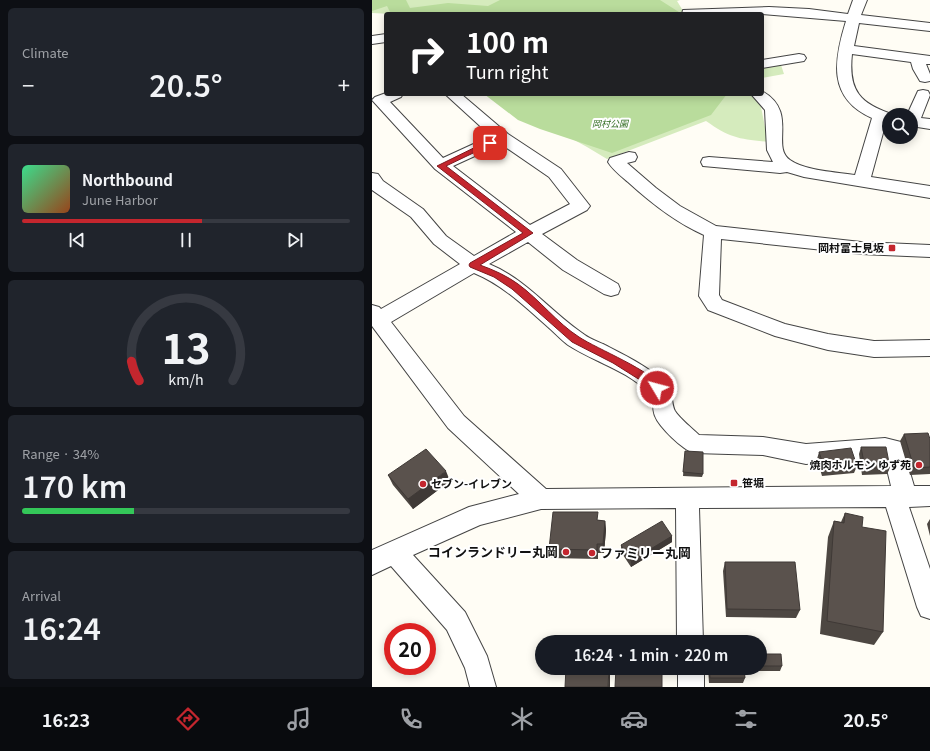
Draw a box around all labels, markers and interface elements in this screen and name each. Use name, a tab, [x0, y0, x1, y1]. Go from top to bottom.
text: 100 m	[466, 21, 549, 61]
icon: right	[400, 28, 452, 80]
text: Climate	[22, 43, 69, 62]
text: Turn right	[466, 58, 549, 84]
text: 20.5°	[149, 62, 223, 106]
text: −	[22, 68, 34, 100]
text: +	[338, 68, 350, 100]
map controls	[882, 108, 918, 144]
button: search	[882, 108, 918, 144]
park label: 岡村公園	[592, 117, 630, 130]
pin	[473, 126, 507, 160]
icon: arrive	[479, 132, 501, 154]
text: Northbound	[82, 169, 173, 190]
text: June Harbor	[82, 190, 158, 209]
icon: previous	[66, 229, 88, 251]
icon: pause	[175, 229, 197, 251]
icon: next	[284, 229, 306, 251]
place label: 岡村富士見坂	[818, 239, 884, 255]
marker: 岡村富士見坂	[887, 243, 897, 253]
text: 13	[161, 316, 211, 376]
position arrow	[636, 367, 678, 409]
text: km/h	[168, 368, 204, 389]
text: Range · 34%	[22, 444, 99, 463]
place label: 焼肉ホルモン ゆず苑	[810, 456, 911, 472]
marker: 焼肉ホルモン ゆず苑	[914, 460, 924, 470]
text: 170 km	[22, 463, 127, 507]
place label: 笹堀	[742, 474, 764, 490]
place label: セブン-イレブン	[431, 475, 512, 491]
marker: 笹堀	[729, 478, 739, 488]
marker: セブン-イレブン	[418, 479, 428, 489]
place label: コインランドリー丸岡	[428, 542, 558, 561]
place label: ファミリー丸岡	[600, 543, 691, 562]
marker: コインランドリー丸岡	[561, 547, 571, 557]
marker: ファミリー丸岡	[587, 548, 597, 558]
text: Arrival	[22, 586, 61, 605]
text: 16:24	[22, 605, 101, 649]
speed limit sign: 20	[384, 623, 436, 675]
text: 16:24 · 1 min · 220 m	[574, 644, 728, 665]
icon: directions	[174, 705, 202, 733]
icon: music	[285, 705, 313, 733]
icon: phone	[397, 705, 425, 733]
icon: climate	[508, 705, 536, 733]
icon: car	[620, 705, 648, 733]
icon: filters	[732, 705, 760, 733]
text: 16:23	[42, 706, 90, 732]
text: 20.5°	[843, 706, 888, 732]

